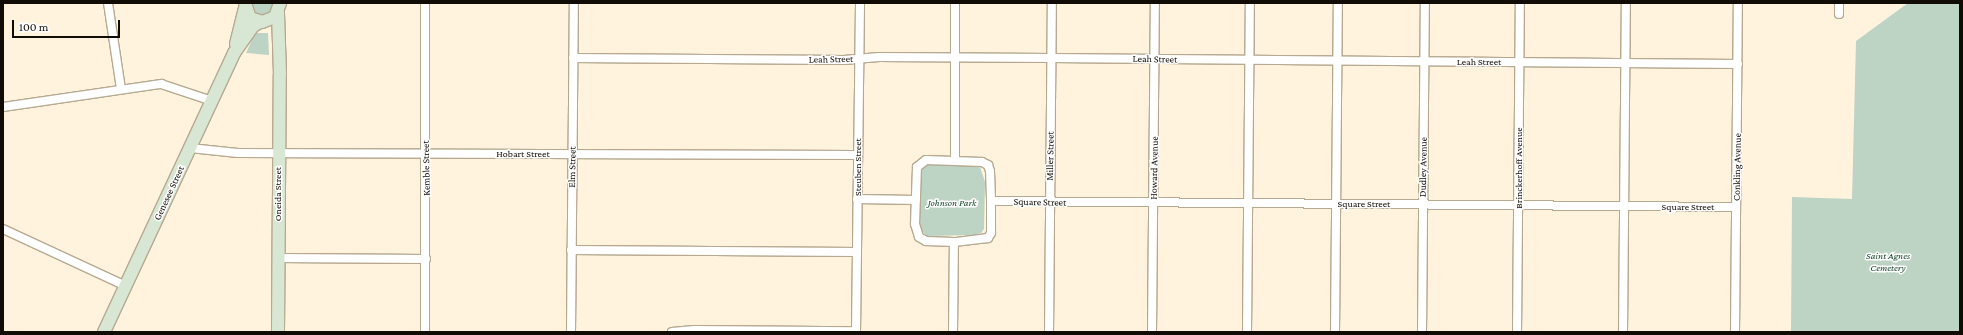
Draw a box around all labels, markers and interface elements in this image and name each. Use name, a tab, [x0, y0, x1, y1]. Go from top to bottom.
scale bar	[14, 12, 122, 38]
text: 100 m	[19, 20, 48, 34]
street label: Leah Street	[809, 53, 853, 65]
street label: Leah Street	[1133, 53, 1177, 65]
street label: Leah Street	[1457, 56, 1501, 68]
street label: Brinckerhoff Avenue	[1513, 127, 1525, 209]
street label: Miller Street	[1044, 131, 1056, 181]
street label: Conkling Avenue	[1730, 133, 1744, 201]
street label: Howard Avenue	[1147, 136, 1161, 200]
street label: Dudley Avenue	[1416, 137, 1430, 197]
street label: Steuben Street	[852, 138, 864, 196]
street label: Kemble Street	[420, 140, 432, 196]
street label: Elm Street	[566, 146, 578, 188]
street label: Hobart Street	[496, 148, 550, 160]
street label: Genesee Street	[151, 164, 187, 222]
street label: Oneida Street	[272, 167, 284, 221]
street label: Square Street	[1014, 196, 1066, 208]
park label: Johnson Park	[928, 197, 976, 209]
street label: Square Street	[1338, 198, 1390, 210]
street label: Square Street	[1662, 201, 1714, 213]
park label: Saint Agnes Cemetery	[1866, 249, 1910, 272]

